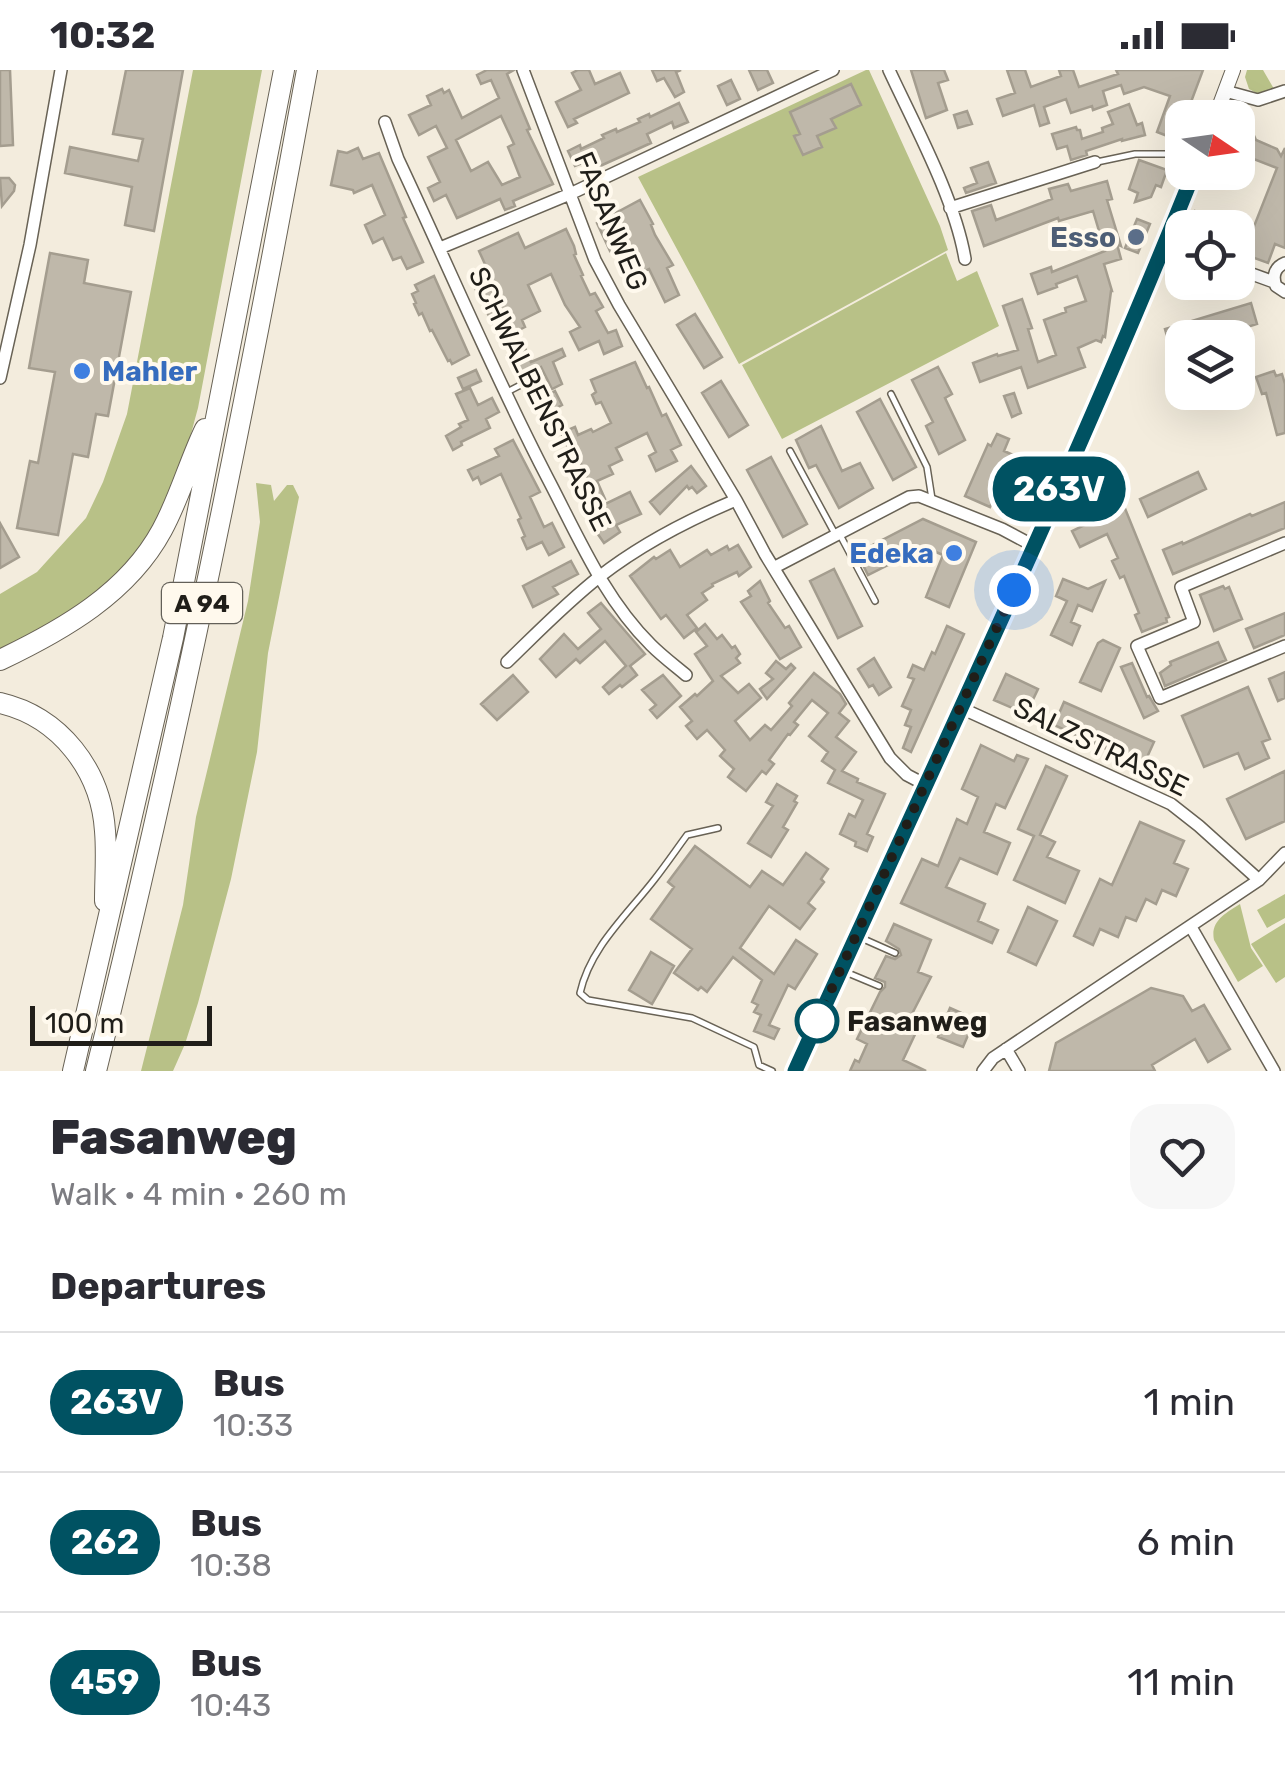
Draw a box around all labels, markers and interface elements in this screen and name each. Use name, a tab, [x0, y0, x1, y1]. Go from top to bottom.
text: 10:32	[50, 12, 156, 58]
north arrow	[1165, 100, 1255, 190]
map controls	[1165, 100, 1255, 410]
street label: FASANWEG	[567, 147, 655, 295]
button: locate	[1165, 210, 1255, 300]
place label: Esso	[1050, 221, 1116, 254]
marker: Esso	[1125, 226, 1147, 248]
street label: SCHWALBENSTRASSE	[462, 262, 618, 536]
button: layers	[1165, 320, 1255, 410]
place label: Mahler	[102, 355, 198, 388]
marker: Mahler	[71, 360, 93, 382]
line badge: 263V	[989, 456, 1129, 522]
text: 263V	[1013, 468, 1105, 510]
place label: Edeka	[849, 537, 934, 570]
marker: Edeka	[943, 542, 965, 564]
your location	[989, 565, 1039, 615]
road number: A 94	[162, 583, 242, 623]
street label: SALZSTRASSE	[1008, 690, 1194, 804]
marker: Fasanweg	[796, 1000, 838, 1042]
scale bar	[30, 1001, 212, 1046]
place label: Fasanweg	[847, 1005, 987, 1038]
text: 100 m	[45, 1007, 124, 1040]
button: heart	[1130, 1104, 1235, 1209]
text: Fasanweg	[50, 1109, 297, 1166]
text: Walk · 4 min · 260 m	[50, 1175, 347, 1213]
text: Departures	[50, 1263, 266, 1309]
text: Bus	[213, 1360, 285, 1406]
text: 1 min	[1143, 1379, 1235, 1425]
text: 263V	[70, 1381, 163, 1423]
text: 10:33	[213, 1406, 293, 1444]
text: Bus	[190, 1500, 262, 1546]
text: 6 min	[1137, 1519, 1235, 1565]
text: 262	[71, 1521, 139, 1563]
text: 10:38	[190, 1546, 272, 1584]
text: Bus	[190, 1640, 262, 1686]
text: 11 min	[1127, 1659, 1235, 1705]
text: 459	[71, 1661, 139, 1703]
text: 10:43	[190, 1686, 271, 1724]

